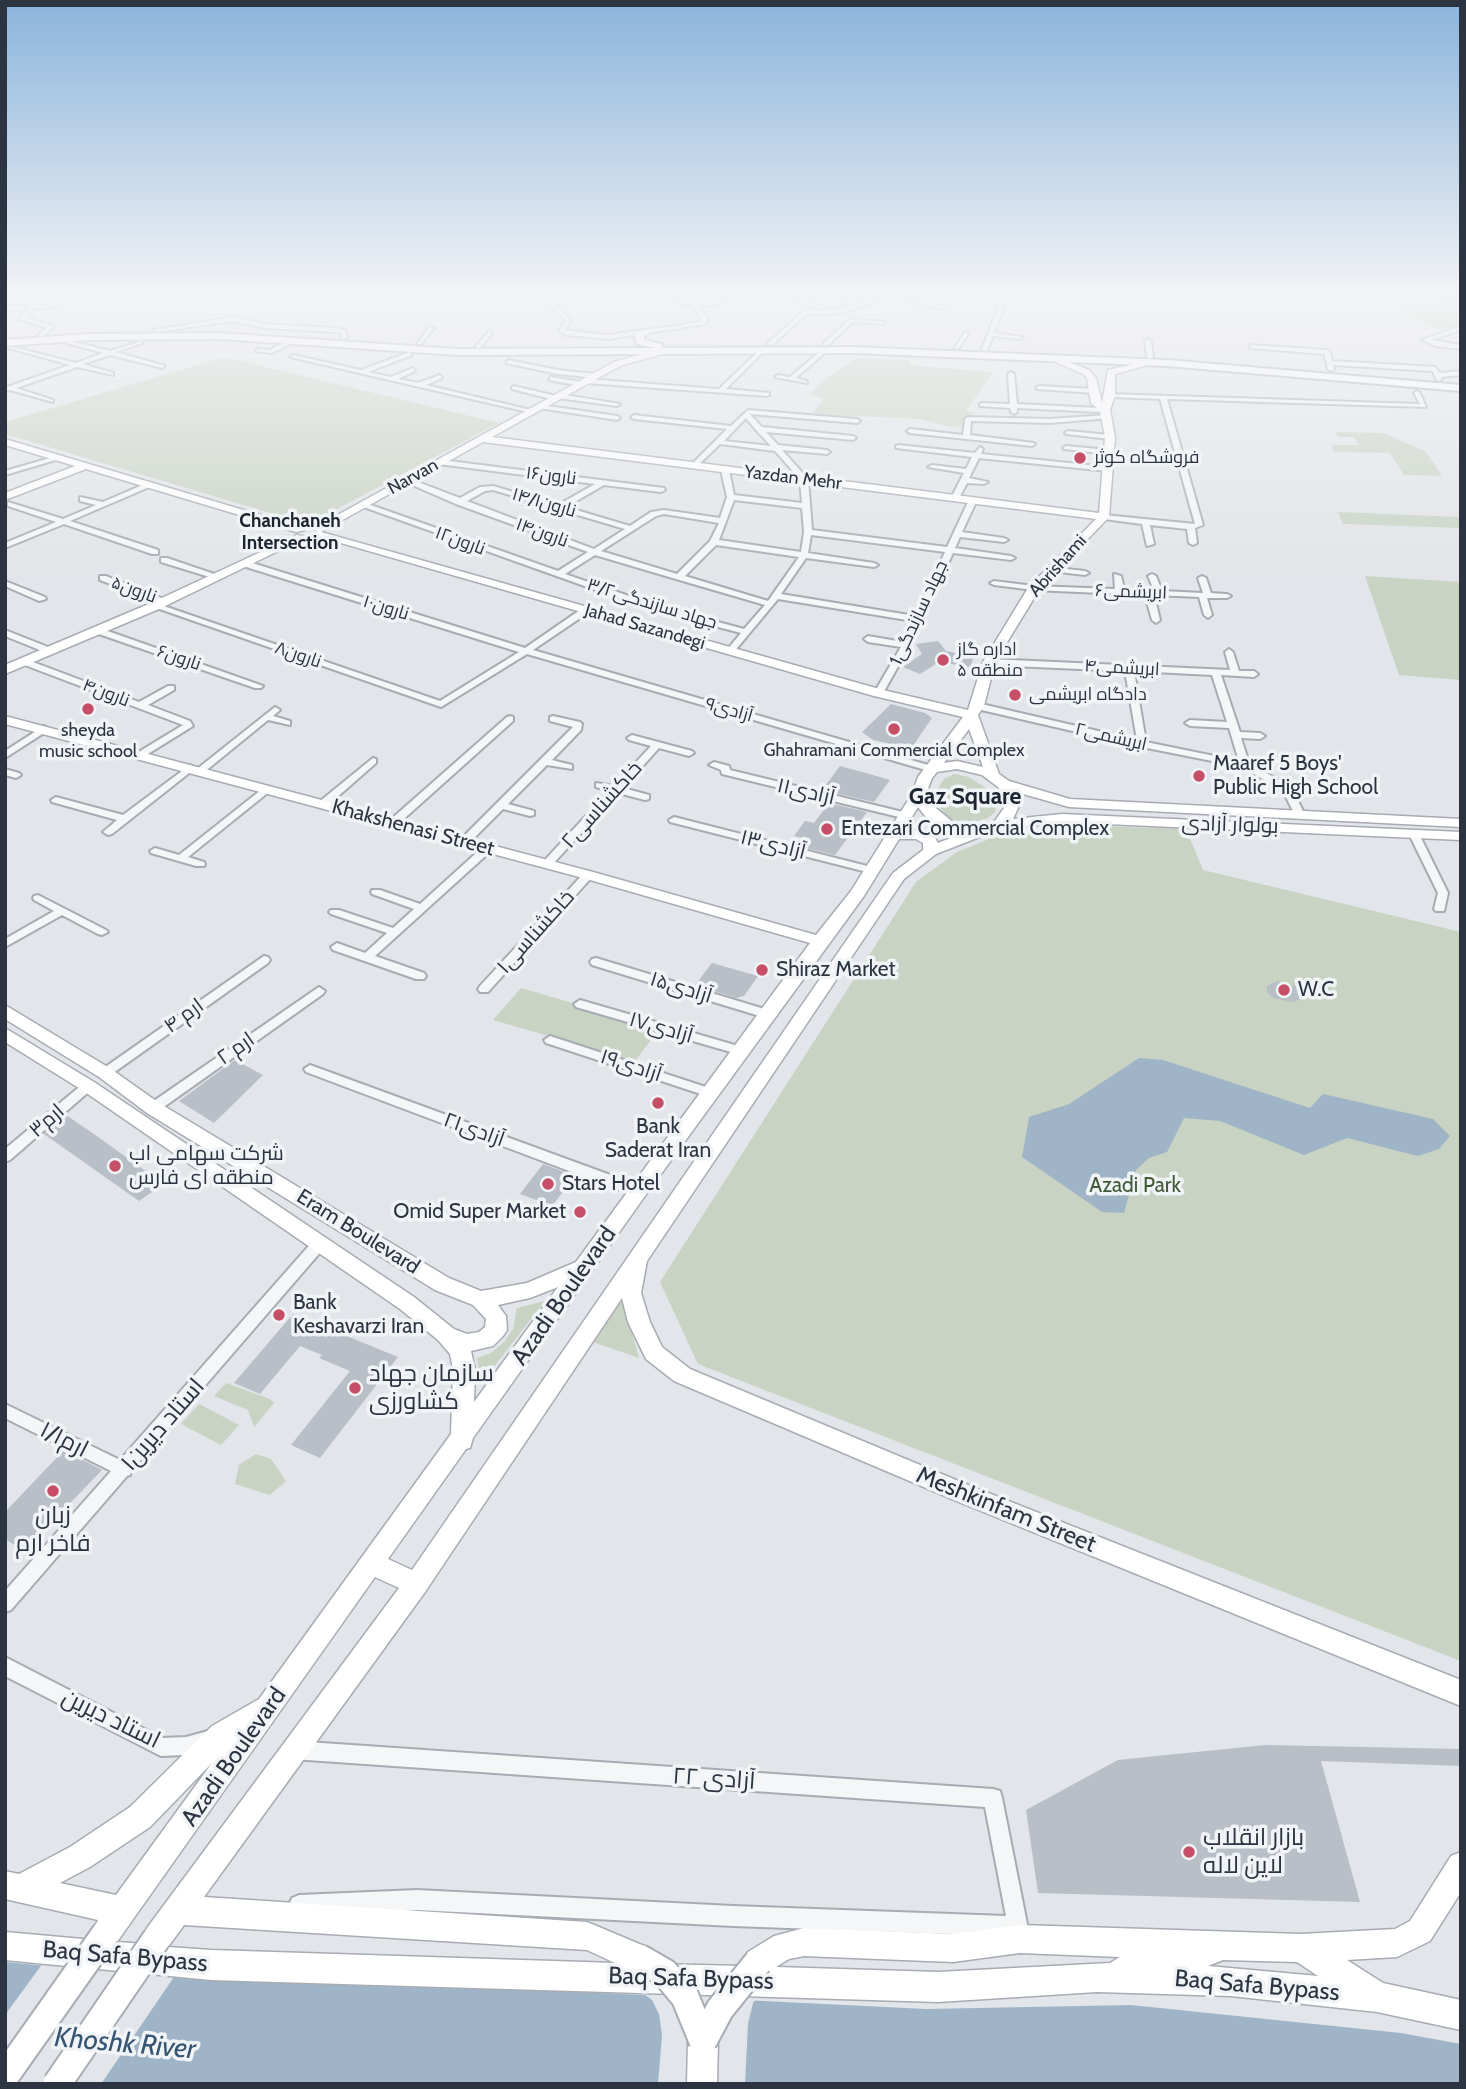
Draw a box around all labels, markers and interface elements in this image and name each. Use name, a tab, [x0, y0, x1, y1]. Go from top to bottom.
place label: فروشگاه کوثر	[1094, 447, 1199, 469]
marker: فروشگاه کوثر	[1072, 450, 1088, 466]
street label: Narvan	[384, 454, 442, 500]
street label: Yazdan Mehr	[743, 461, 843, 495]
street label: نارون۱۶	[524, 462, 578, 490]
street label: ۱۴/۱نارون	[510, 484, 578, 522]
district label: Chanchaneh Intersection	[239, 510, 341, 554]
street label: نارون۱۴	[513, 514, 571, 552]
street label: نارون۱۲	[432, 522, 488, 560]
street label: Abrishami	[1025, 531, 1091, 601]
street label: 1جهاد سازندگی	[885, 557, 953, 669]
street label: نارون۵	[108, 572, 160, 608]
street label: ۳/۲جهاد سازندگی	[584, 574, 720, 634]
street label: ابریشمی۶	[1095, 580, 1167, 604]
street label: نارون۱۰	[361, 591, 411, 625]
street label: Jahad Sazandegi	[582, 600, 708, 654]
street label: نارون۸	[272, 637, 324, 673]
place label: اداره گاز منطقه ۵	[957, 639, 1023, 682]
street label: نارون۶	[154, 640, 204, 676]
marker: اداره گاز منطقه ۵	[935, 652, 951, 668]
street label: ابریشمی۴	[1084, 655, 1160, 681]
street label: نارون۴	[79, 674, 133, 712]
place label: دادگاه ابریشمی	[1029, 684, 1147, 706]
marker: دادگاه ابریشمی	[1007, 687, 1023, 703]
street label: آزادی۹	[703, 693, 755, 727]
marker: sheyda music school	[80, 701, 96, 717]
street label: ابریشمی۲	[1073, 718, 1149, 756]
place label: sheyda music school	[39, 720, 137, 762]
marker: Ghahramani Commercial Complex	[886, 721, 902, 737]
place label: Ghahramani Commercial Complex	[764, 740, 1024, 762]
place label: Maaref 5 Boys' Public High School	[1213, 751, 1378, 801]
street label: خاکشناسی۲	[556, 756, 648, 854]
marker: Maaref 5 Boys' Public High School	[1191, 768, 1207, 784]
street label: آزادی۱۱	[775, 773, 837, 811]
district label: Gaz Square	[909, 783, 1021, 811]
street label: Khakshenasi Street	[329, 794, 497, 862]
street label: بولوار آزادی	[1181, 811, 1279, 839]
place label: Entezari Commercial Complex	[841, 816, 1109, 842]
marker: Entezari Commercial Complex	[819, 821, 835, 837]
street label: آزادی۱۳	[738, 825, 808, 865]
street label: خاکشناسی۱	[492, 885, 580, 979]
place label: Shiraz Market	[776, 957, 896, 983]
marker: Shiraz Market	[754, 962, 770, 978]
street label: آزادی۱۵	[647, 967, 715, 1009]
place label: W.C	[1298, 977, 1334, 1003]
marker: W.C	[1276, 982, 1292, 998]
street label: ارم ۴	[159, 993, 209, 1039]
street label: آزادی۱۷	[626, 1007, 696, 1049]
street label: ارم ۲	[212, 1027, 260, 1071]
street label: آزادی۱۹	[597, 1044, 665, 1088]
marker: Bank Saderat Iran	[650, 1095, 666, 1111]
street label: ارم۳	[24, 1099, 70, 1143]
street label: آزادی۲۱	[440, 1107, 508, 1153]
place label: Bank Saderat Iran	[605, 1114, 711, 1164]
place label: شرکت سهامی اب منطقه ای فارس	[129, 1141, 284, 1191]
marker: شرکت سهامی اب منطقه ای فارس	[107, 1158, 123, 1174]
place label: Stars Hotel	[562, 1171, 660, 1197]
park label: Azadi Park	[1089, 1173, 1181, 1199]
marker: Stars Hotel	[540, 1176, 556, 1192]
street label: Eram Boulevard	[292, 1184, 424, 1280]
place label: Omid Super Market	[393, 1199, 566, 1225]
marker: Omid Super Market	[572, 1204, 588, 1220]
street label: Azadi Boulevard	[505, 1221, 623, 1371]
place label: Bank Keshavarzi Iran	[293, 1290, 424, 1340]
marker: Bank Keshavarzi Iran	[271, 1307, 287, 1323]
place label: سازمان جهاد کشاورزی	[369, 1360, 494, 1416]
street label: استاد دیرین۱	[115, 1373, 211, 1477]
marker: سازمان جهاد کشاورزی	[347, 1380, 363, 1396]
street label: ۱/۱ارم	[35, 1416, 93, 1464]
street label: Meshkinfam Street	[912, 1461, 1100, 1559]
marker: زبان فاخر ارم	[45, 1483, 61, 1499]
place label: زبان فاخر ارم	[15, 1502, 91, 1558]
street label: Azadi Boulevard	[175, 1682, 293, 1832]
street label: استاد دیرین	[57, 1683, 165, 1755]
street label: آزادی ۲۲	[672, 1762, 756, 1796]
place label: بازار انقلاب لاین لاله	[1203, 1824, 1304, 1880]
marker: بازار انقلاب لاین لاله	[1181, 1844, 1197, 1860]
street label: Baq Safa Bypass	[41, 1935, 209, 1979]
street label: Baq Safa Bypass	[608, 1962, 774, 1996]
street label: Baq Safa Bypass	[1173, 1964, 1341, 2008]
water label: Khoshk River	[53, 2021, 197, 2067]

